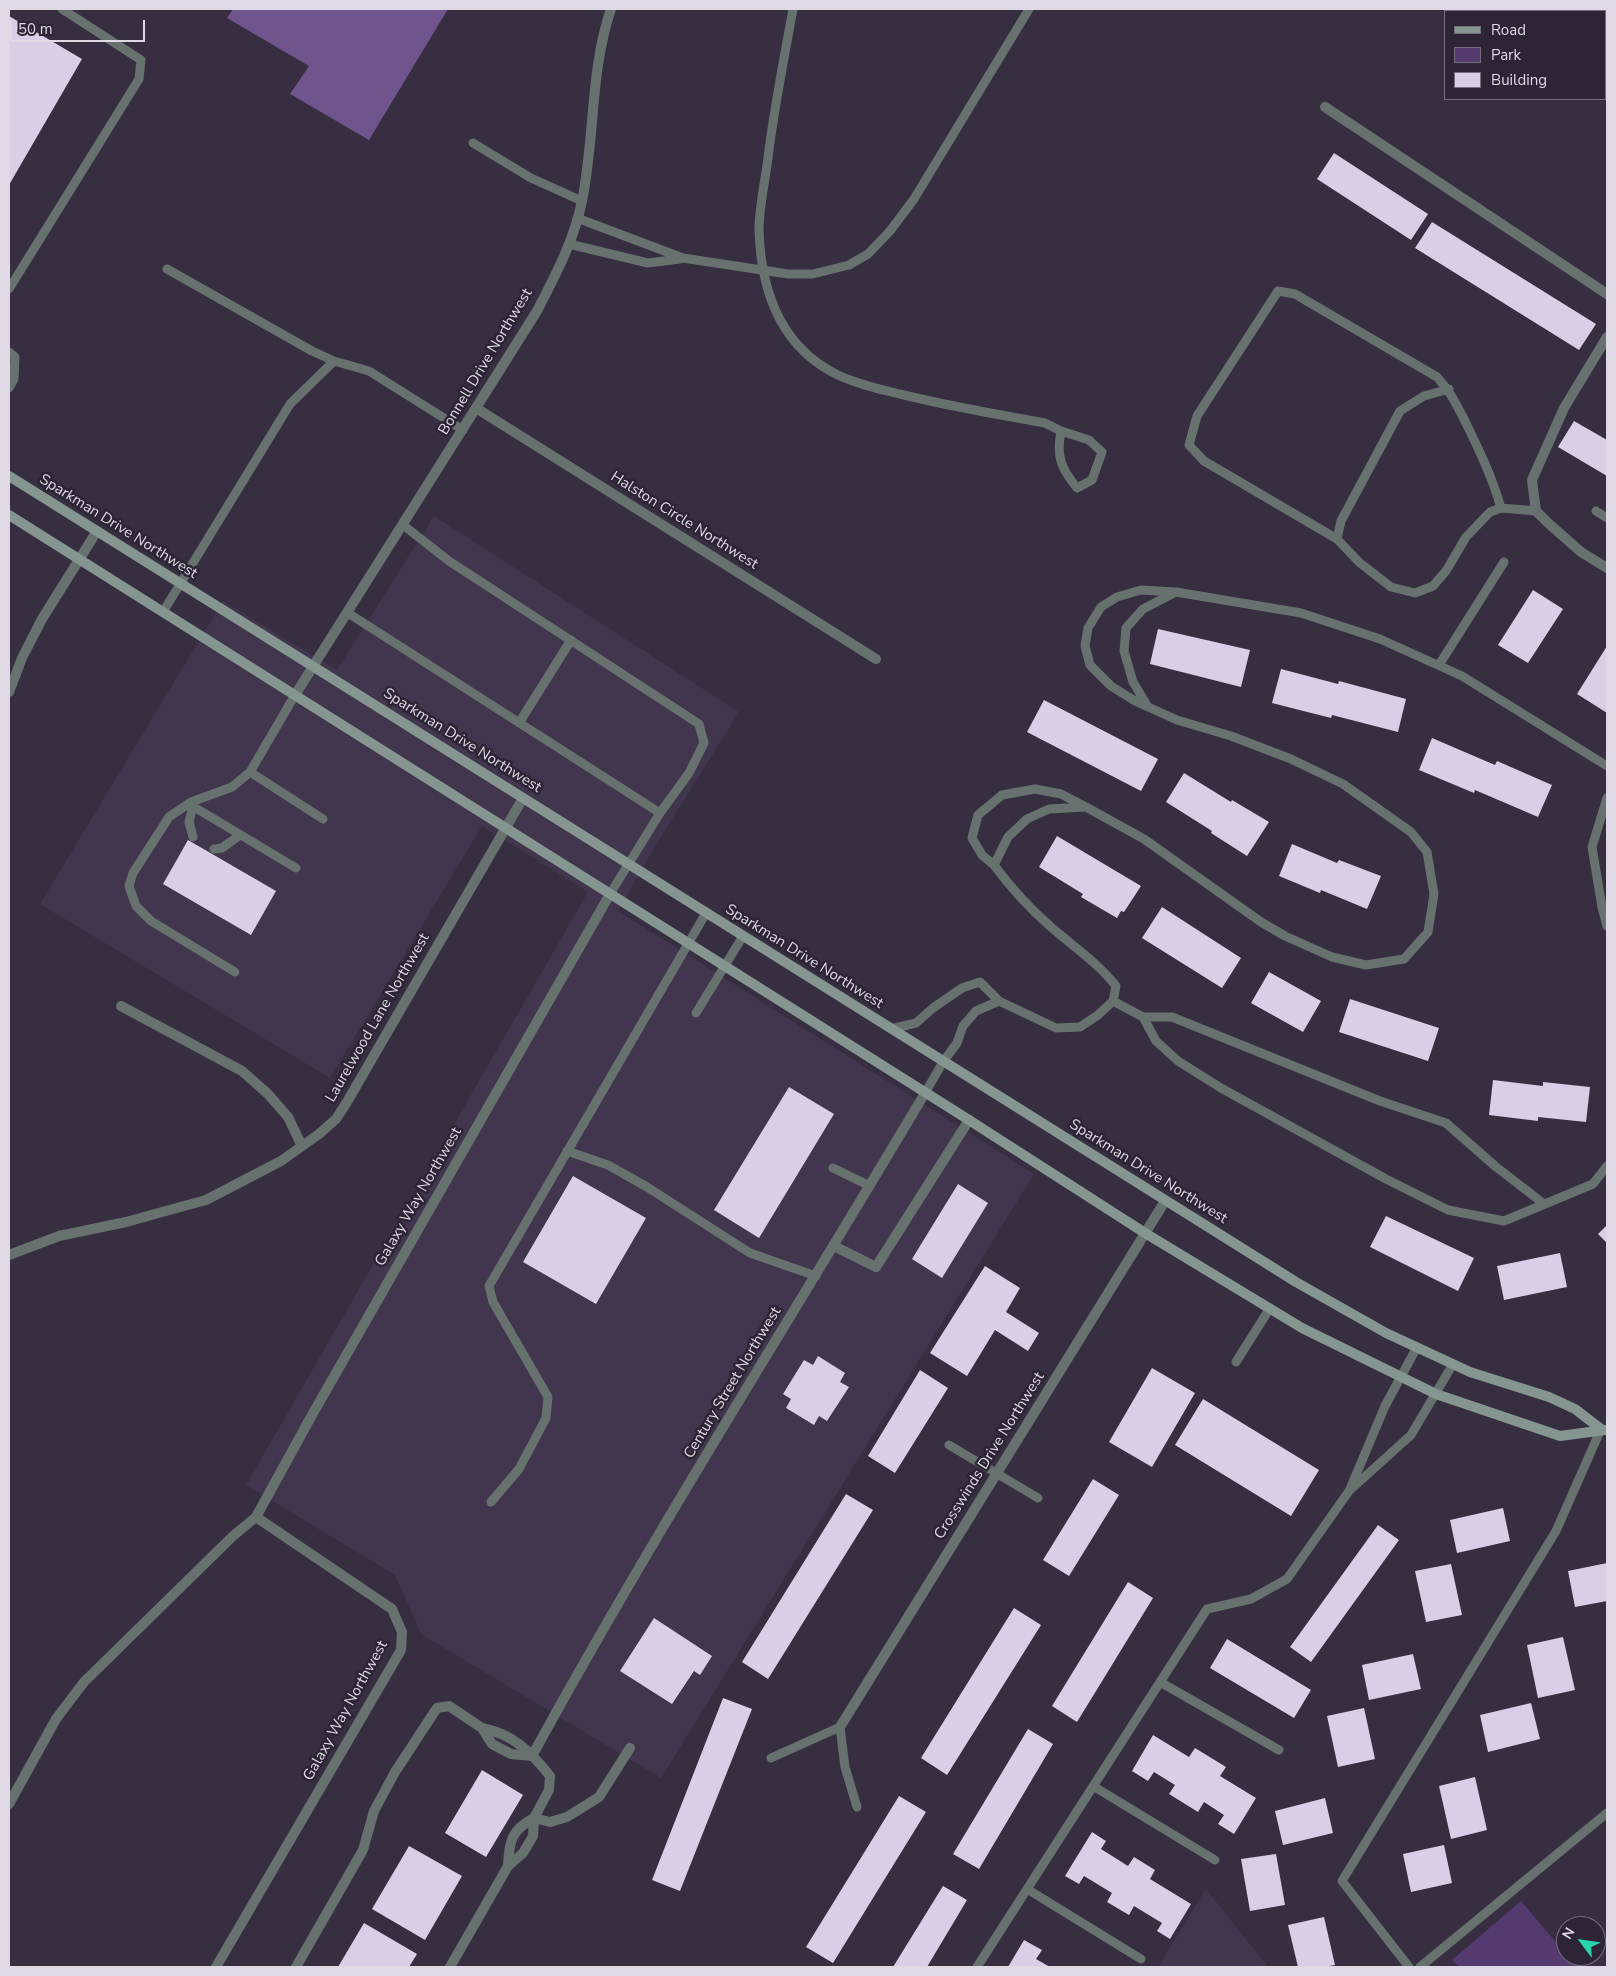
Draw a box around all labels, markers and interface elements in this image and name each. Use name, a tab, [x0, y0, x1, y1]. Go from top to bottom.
scale bar	[12, 10, 148, 42]
legend	[1444, 10, 1606, 100]
text: 50 m	[18, 19, 53, 39]
text: Road	[1491, 20, 1526, 40]
text: Park	[1491, 45, 1521, 65]
text: Building	[1491, 70, 1547, 90]
street label: Bonnell Drive Northwest	[435, 286, 537, 438]
street label: Halston Circle Northwest	[607, 468, 761, 574]
street label: Sparkman Drive Northwest	[36, 471, 200, 583]
street label: Sparkman Drive Northwest	[380, 685, 544, 797]
street label: Sparkman Drive Northwest	[722, 901, 886, 1013]
street label: Laurelwood Lane Northwest	[322, 930, 434, 1106]
street label: Sparkman Drive Northwest	[1066, 1116, 1230, 1228]
street label: Galaxy Way Northwest	[372, 1124, 466, 1270]
street label: Century Street Northwest	[681, 1304, 785, 1462]
street label: Crosswinds Drive Northwest	[931, 1369, 1049, 1543]
street label: Galaxy Way Northwest	[300, 1638, 392, 1784]
north arrow	[1556, 1916, 1606, 1966]
text: N	[1558, 1924, 1579, 1943]

